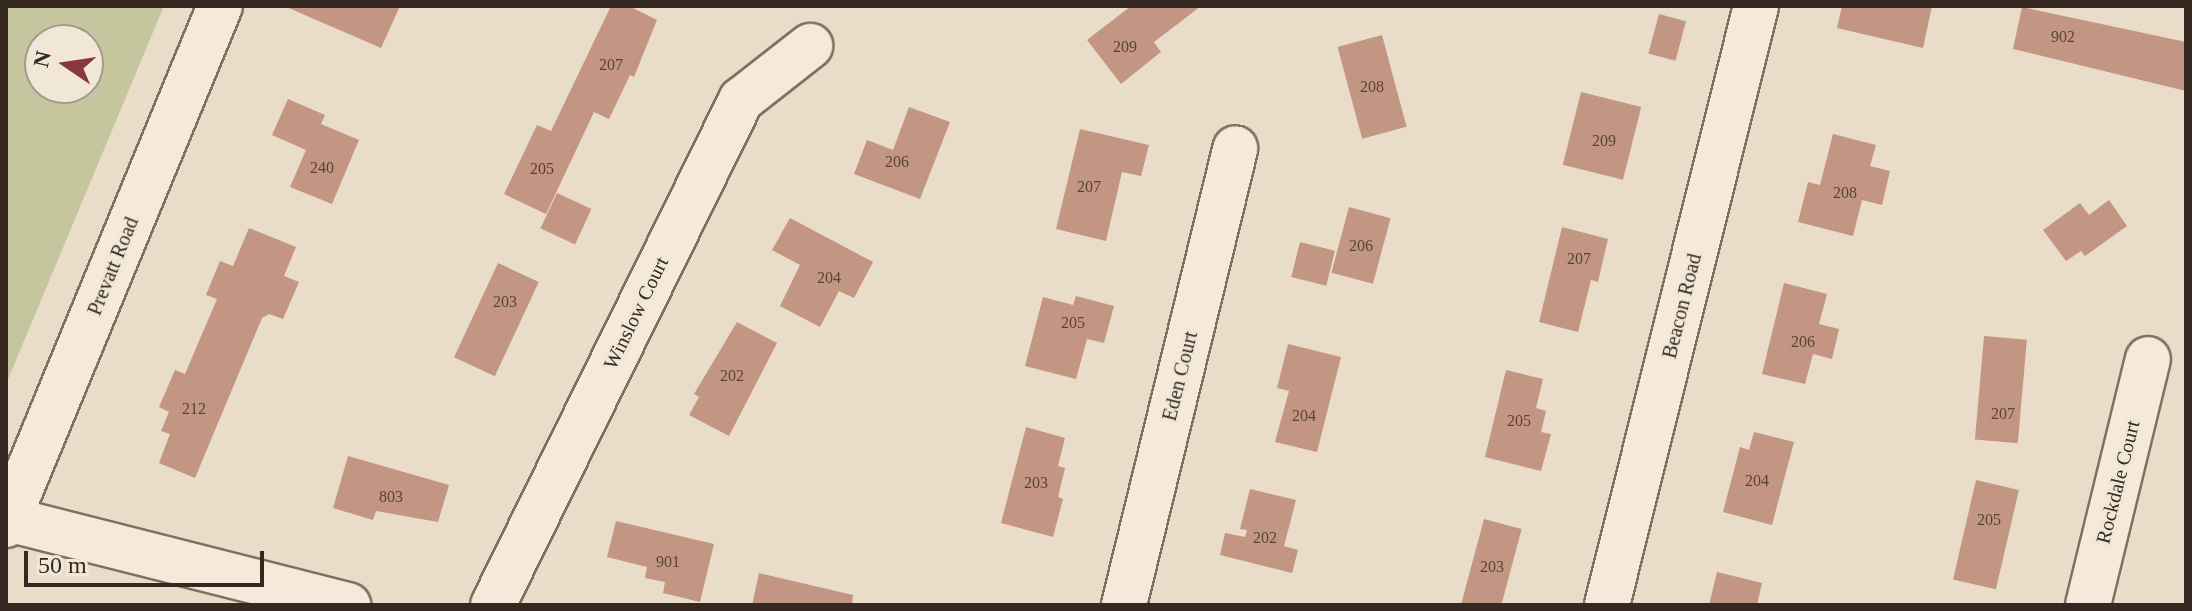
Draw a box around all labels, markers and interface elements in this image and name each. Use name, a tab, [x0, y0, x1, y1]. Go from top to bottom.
north arrow	[24, 24, 104, 104]
house number: 902	[2051, 27, 2075, 47]
house number: 209	[1113, 37, 1137, 57]
text: N	[28, 48, 56, 69]
house number: 207	[599, 55, 623, 75]
house number: 208	[1360, 77, 1384, 97]
house number: 209	[1592, 131, 1616, 151]
house number: 206	[885, 152, 909, 172]
house number: 240	[310, 158, 334, 178]
house number: 205	[530, 159, 554, 179]
house number: 207	[1077, 177, 1101, 197]
house number: 208	[1833, 183, 1857, 203]
street label: Prevatt Road	[82, 213, 144, 319]
house number: 206	[1349, 236, 1373, 256]
house number: 207	[1567, 249, 1591, 269]
street label: Beacon Road	[1657, 251, 1707, 361]
street label: Winslow Court	[598, 253, 674, 373]
house number: 204	[817, 268, 841, 288]
house number: 203	[493, 292, 517, 312]
house number: 205	[1061, 313, 1085, 333]
street label: Eden Court	[1157, 329, 1203, 423]
house number: 206	[1791, 332, 1815, 352]
house number: 202	[720, 366, 744, 386]
house number: 212	[182, 399, 206, 419]
house number: 207	[1991, 404, 2015, 424]
house number: 204	[1292, 406, 1316, 426]
house number: 205	[1507, 411, 1531, 431]
street label: Rockdale Court	[2091, 418, 2145, 546]
house number: 204	[1745, 471, 1769, 491]
house number: 203	[1024, 473, 1048, 493]
house number: 803	[379, 487, 403, 507]
house number: 205	[1977, 510, 2001, 530]
house number: 202	[1253, 528, 1277, 548]
scale bar	[28, 535, 268, 585]
text: 50 m	[38, 552, 87, 578]
house number: 901	[656, 552, 680, 572]
house number: 203	[1480, 557, 1504, 577]

